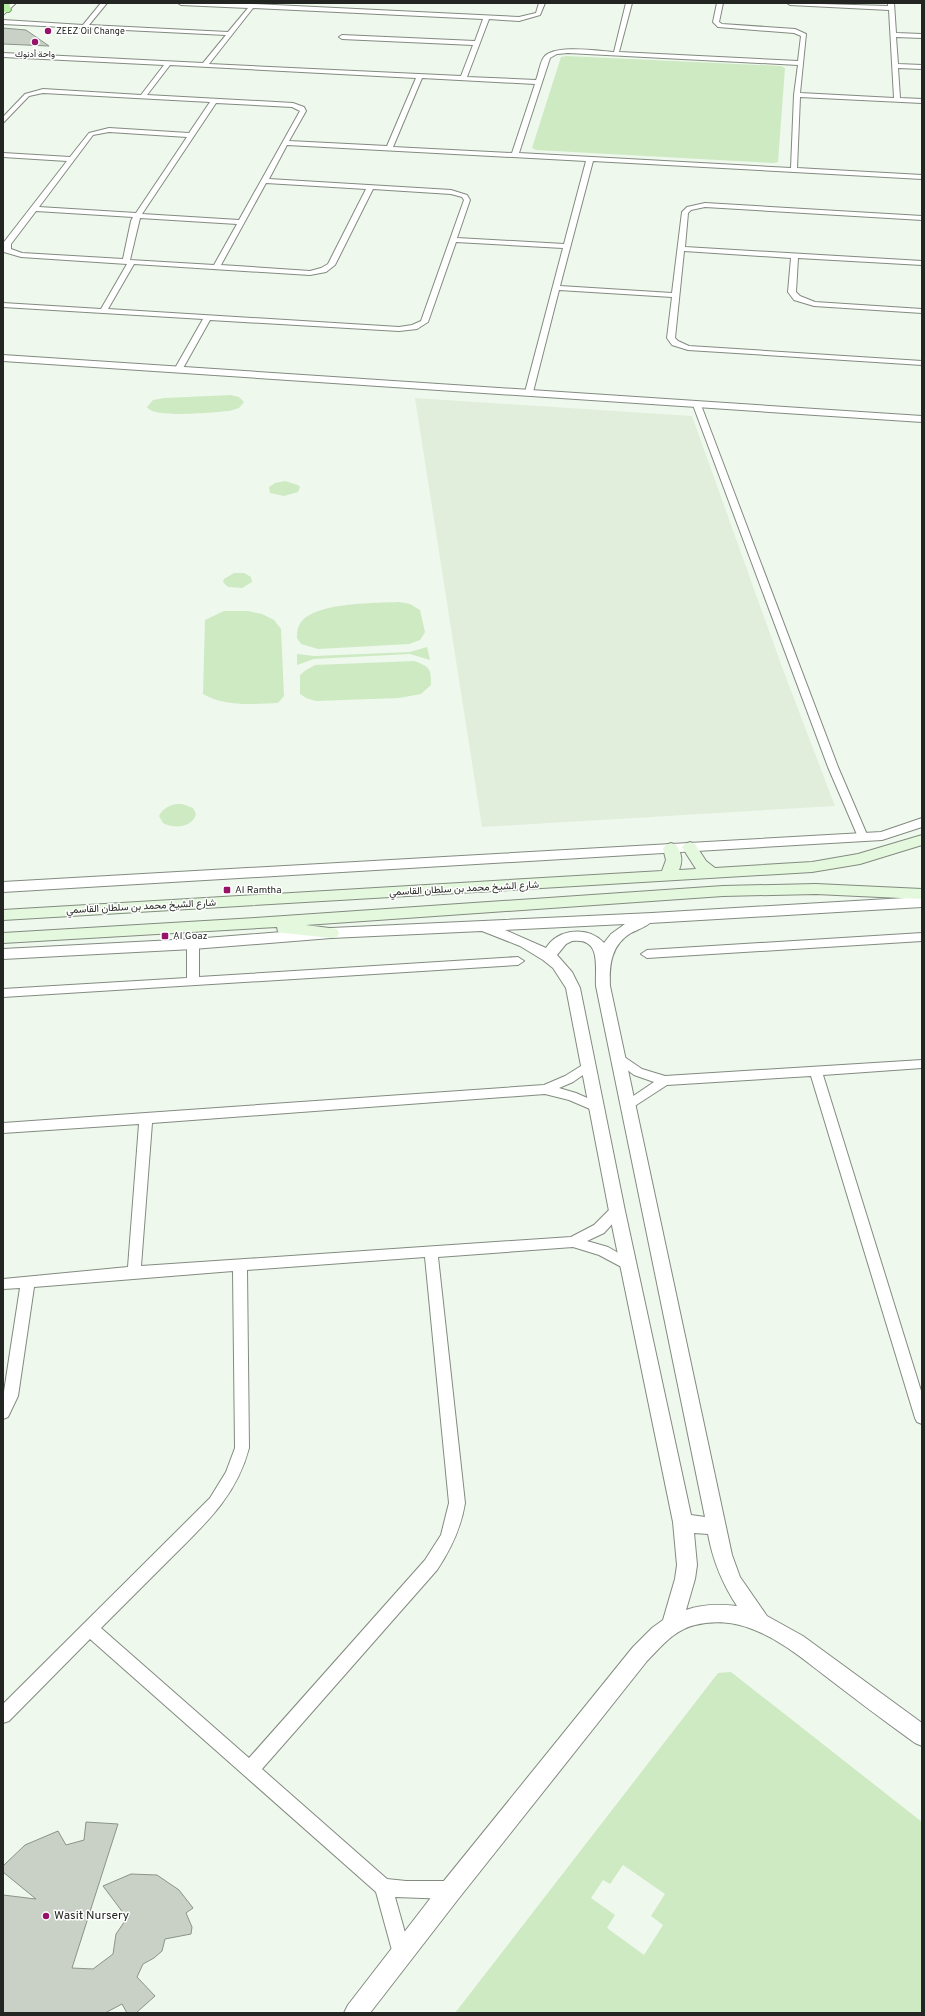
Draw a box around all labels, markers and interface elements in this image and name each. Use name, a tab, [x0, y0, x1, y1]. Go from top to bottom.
marker: ZEEZ Oil Change	[43, 26, 53, 36]
place label: ZEEZ Oil Change	[56, 26, 125, 37]
marker: واحة أدنوك	[30, 37, 40, 47]
place label: واحة أدنوك	[15, 49, 55, 60]
street label: شارع الشيخ محمد بن سلطان القاسمي	[389, 879, 539, 900]
place label: Al Ramtha	[235, 884, 282, 897]
marker: Al Ramtha	[222, 885, 232, 895]
street label: شارع الشيخ محمد بن سلطان القاسمي	[66, 897, 216, 918]
place label: Al Goaz	[173, 930, 208, 943]
marker: Al Goaz	[160, 931, 170, 941]
place label: Wasit Nursery	[54, 1908, 129, 1924]
marker: Wasit Nursery	[41, 1911, 51, 1921]

